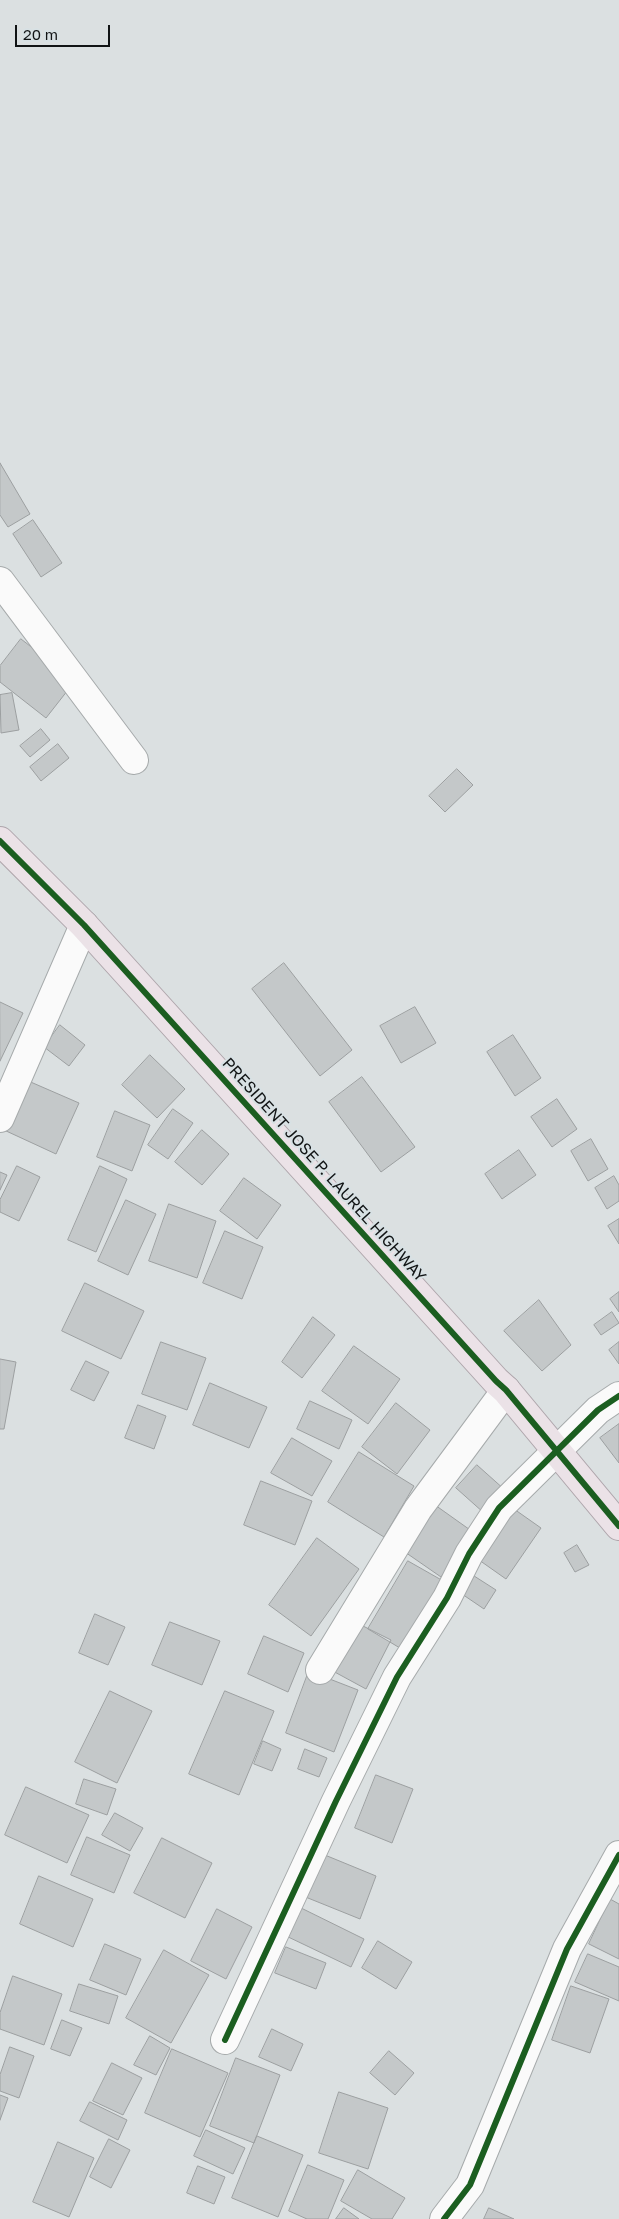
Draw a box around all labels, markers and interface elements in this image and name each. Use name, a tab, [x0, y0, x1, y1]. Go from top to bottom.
scale bar	[18, 15, 112, 47]
text: 20 m	[23, 25, 58, 43]
street label: PRESIDENT JOSE P. LAUREL HIGHWAY	[218, 1054, 430, 1286]

